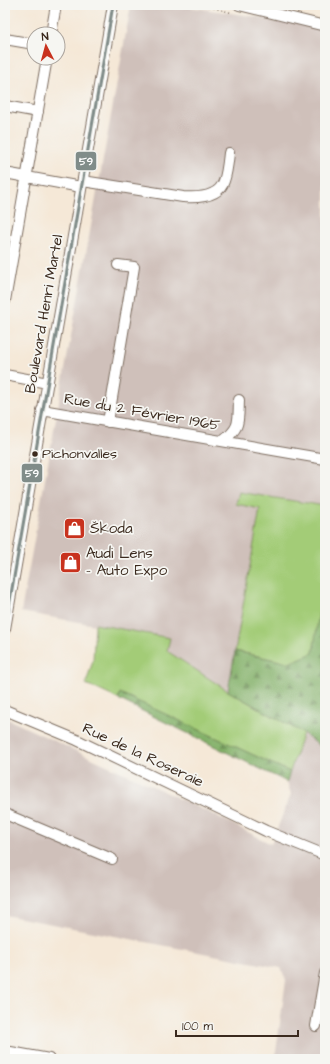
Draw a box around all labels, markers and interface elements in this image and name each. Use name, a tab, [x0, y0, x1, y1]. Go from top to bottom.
north arrow	[26, 26, 66, 66]
text: N	[41, 29, 49, 44]
line badge: 59	[75, 151, 97, 171]
text: 59	[79, 154, 93, 169]
street label: Boulevard Henri Martel	[20, 233, 68, 395]
street label: Rue du 2 Février 1965	[62, 388, 222, 436]
place label: Pichonvalles	[42, 444, 117, 464]
marker: Pichonvalles	[30, 449, 40, 459]
line badge: 59	[21, 463, 43, 483]
text: 59	[25, 466, 39, 481]
shop icon: Škoda	[62, 515, 88, 541]
place label: Škoda	[90, 518, 133, 539]
place label: Audi Lens - Auto Expo	[86, 543, 168, 581]
shop icon: Audi Lens - Auto Expo	[57, 549, 83, 575]
street label: Rue de la Roseraie	[79, 718, 207, 792]
scale bar	[176, 1012, 298, 1038]
text: 100 m	[182, 1018, 213, 1035]

